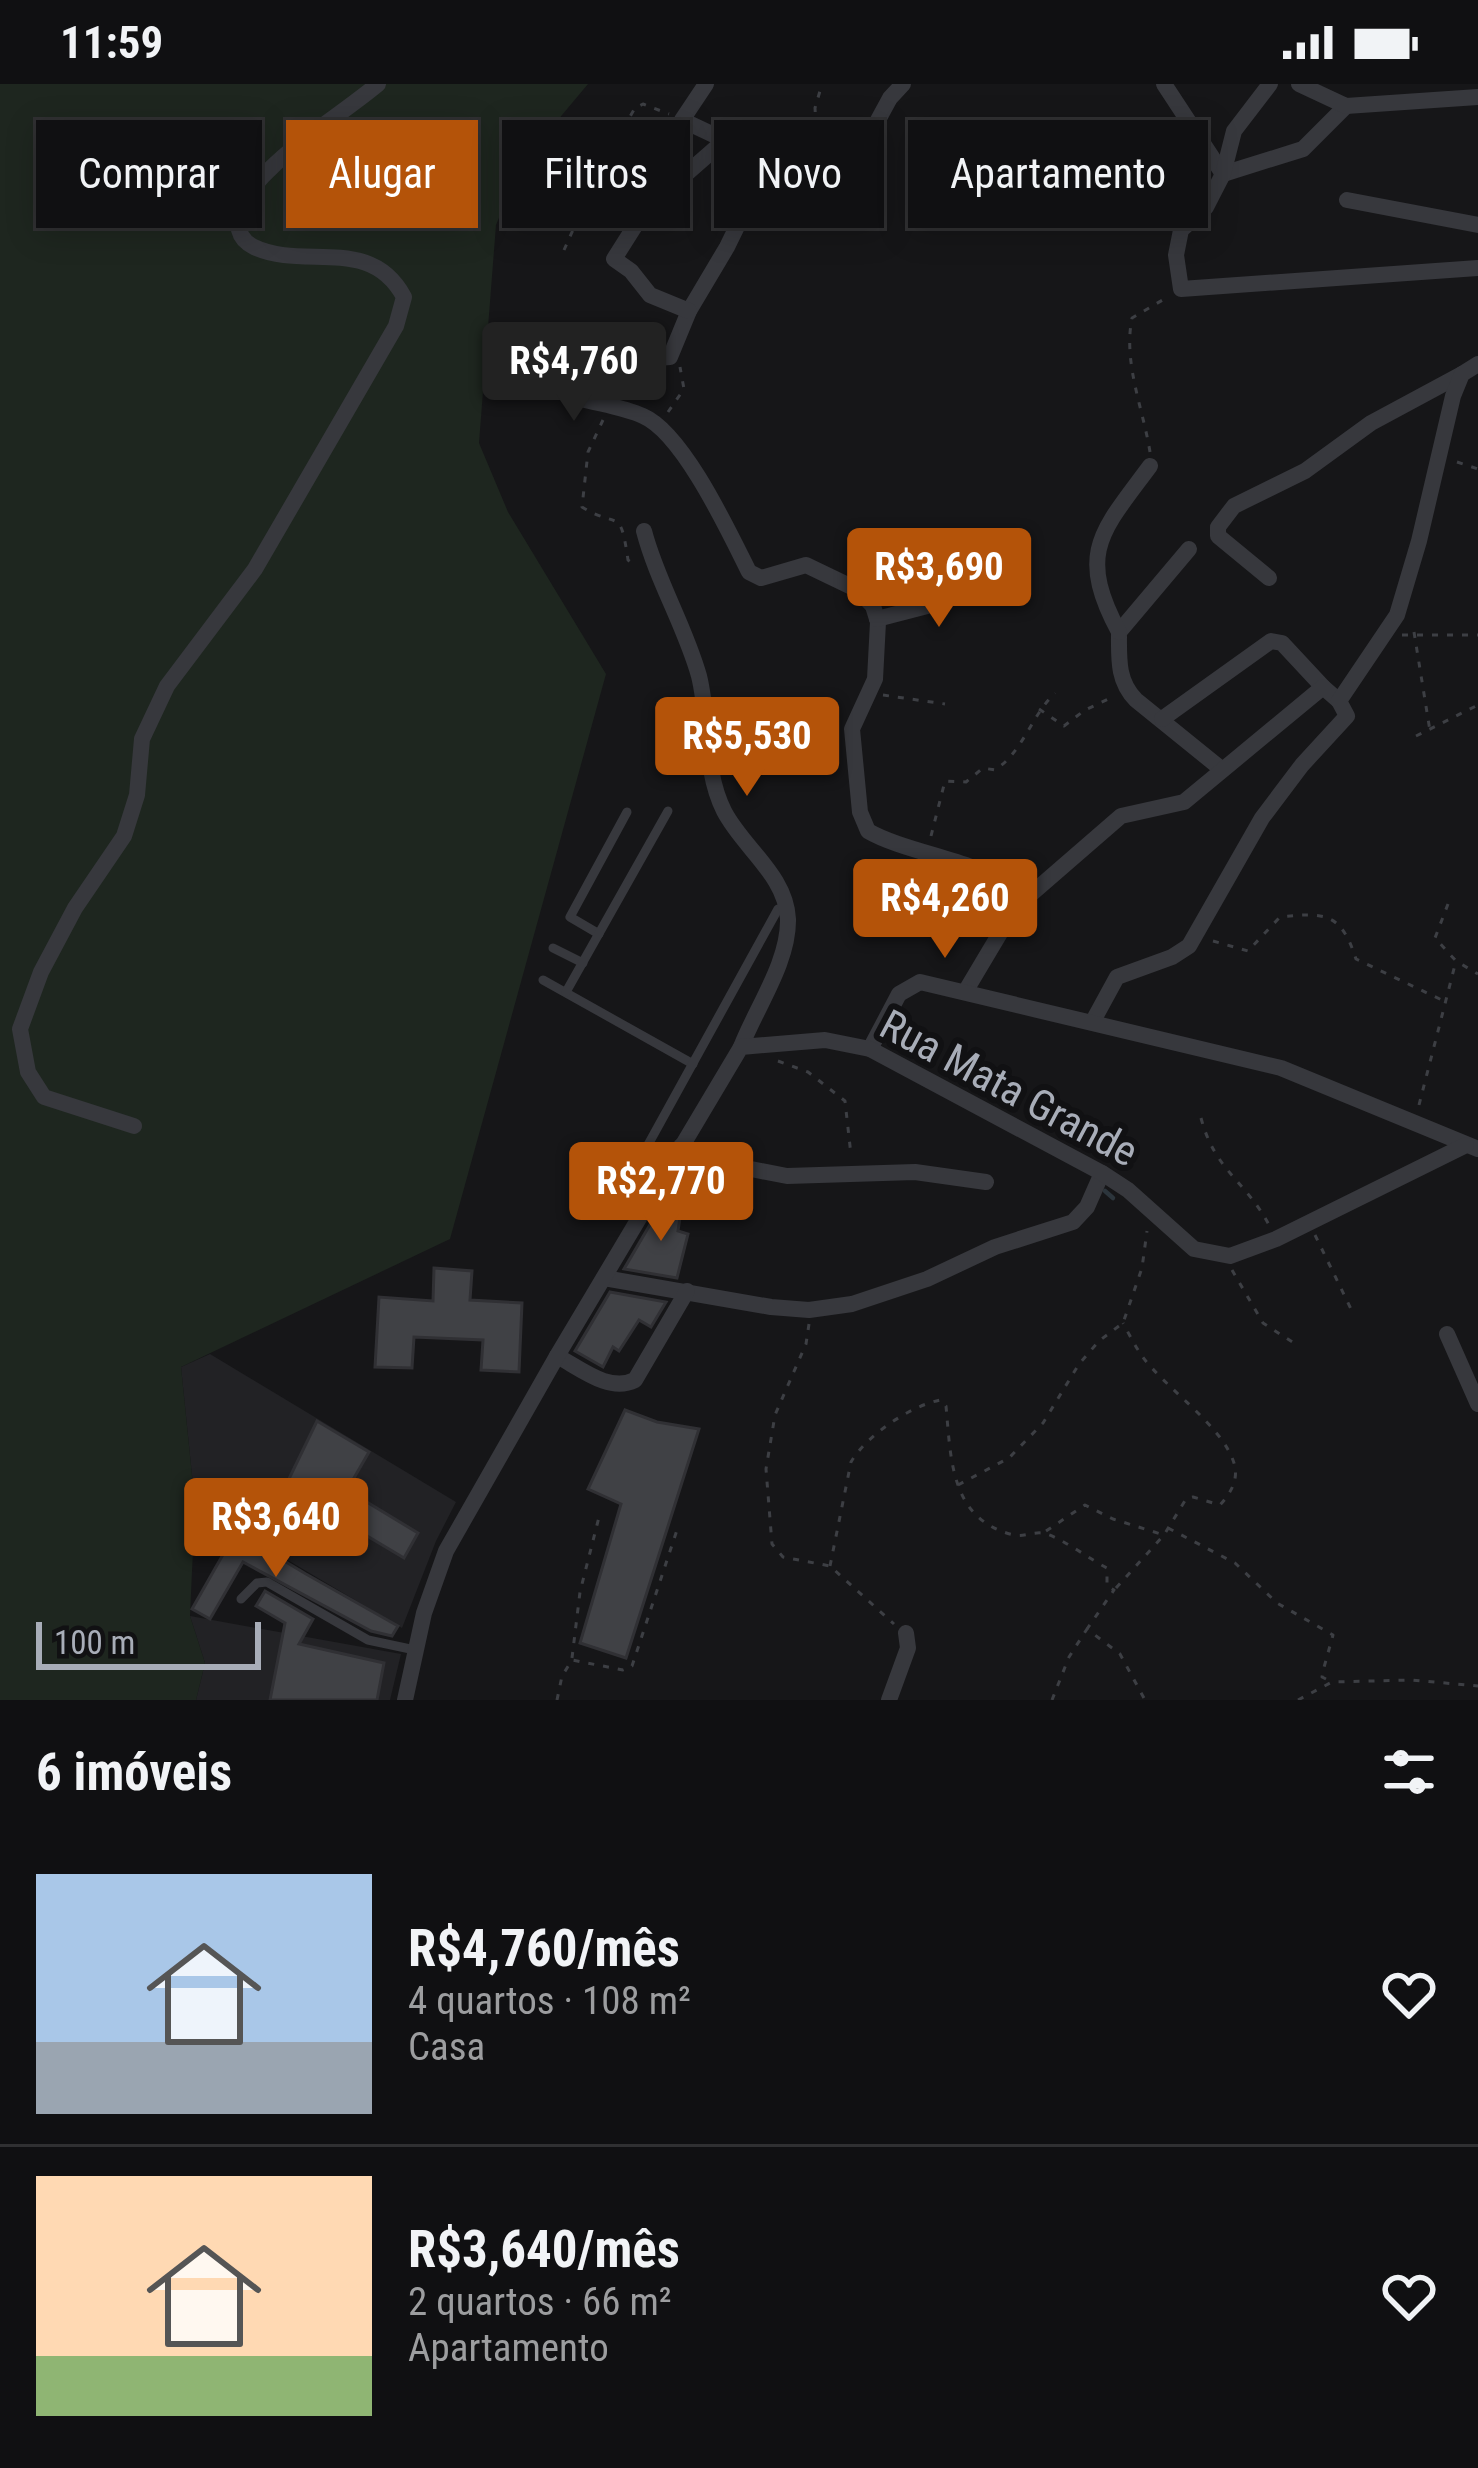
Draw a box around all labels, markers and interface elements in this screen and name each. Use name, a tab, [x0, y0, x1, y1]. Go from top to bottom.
text: 11:59	[60, 16, 163, 69]
chip: Comprar	[36, 120, 262, 228]
chip: Alugar	[286, 120, 478, 228]
chip: Filtros	[502, 120, 690, 228]
chip: Novo	[714, 120, 884, 228]
chip: Apartamento	[908, 120, 1208, 228]
pin: R$4,760	[463, 322, 685, 424]
text: R$4,760	[509, 338, 639, 384]
pin: R$3,690	[828, 528, 1050, 630]
text: R$3,690	[874, 544, 1004, 590]
pin: R$5,530	[636, 697, 858, 799]
text: R$5,530	[682, 713, 812, 759]
pin: R$4,260	[834, 859, 1056, 961]
text: R$4,260	[880, 875, 1010, 921]
street label: Rua Mata Grande	[872, 1000, 1146, 1176]
pin: R$2,770	[550, 1142, 772, 1244]
text: R$2,770	[596, 1158, 726, 1204]
pin: R$3,640	[165, 1478, 387, 1580]
text: R$3,640	[211, 1494, 341, 1540]
scale bar	[36, 1616, 261, 1669]
text: 100 m	[54, 1623, 135, 1662]
icon: filters	[1376, 1739, 1442, 1805]
text: 6 imóveis	[36, 1743, 232, 1802]
text: R$4,760/mês	[408, 1919, 680, 1978]
icon: home	[132, 1922, 276, 2066]
icon: heart	[1376, 1961, 1442, 2027]
text: 4 quartos · 108 m²	[408, 1978, 691, 2024]
text: Casa	[408, 2024, 485, 2070]
text: R$3,640/mês	[408, 2220, 680, 2279]
icon: home	[132, 2224, 276, 2368]
icon: heart	[1376, 2263, 1442, 2329]
text: 2 quartos · 66 m²	[408, 2279, 672, 2325]
text: Apartamento	[408, 2325, 609, 2371]

